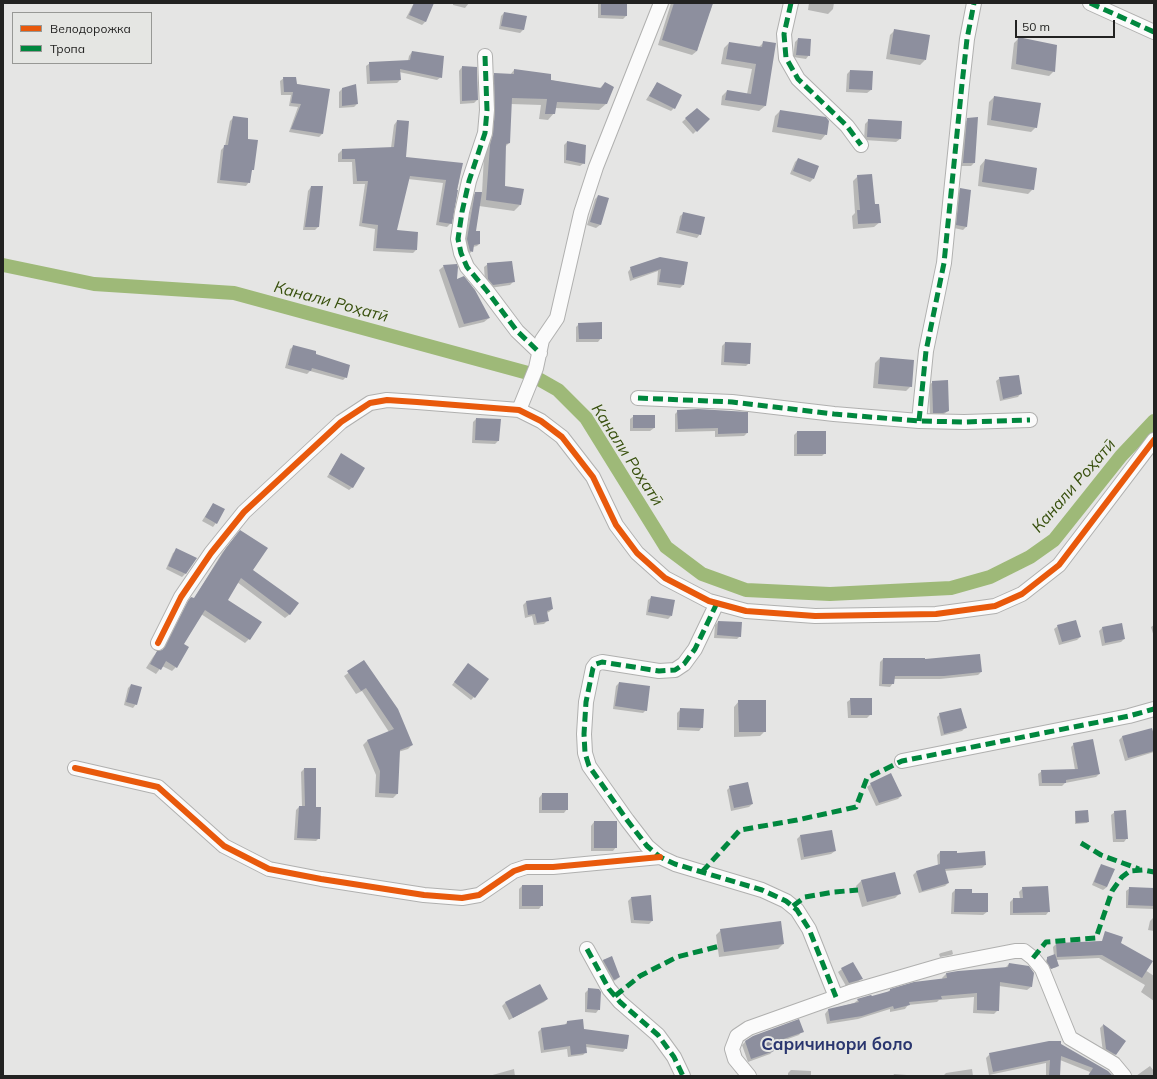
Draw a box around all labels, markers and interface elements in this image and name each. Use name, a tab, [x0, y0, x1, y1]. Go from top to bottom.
legend	[12, 12, 152, 64]
scale bar	[1017, 12, 1117, 38]
text: 50 m	[1022, 19, 1050, 34]
text: Велодорожка	[50, 21, 131, 36]
text: Тропа	[50, 41, 85, 56]
water label: Канали Роҳатӣ	[272, 278, 390, 326]
water label: Канали Роҳатӣ	[587, 400, 667, 510]
water label: Канали Роҳатӣ	[1028, 435, 1120, 537]
district label: Саричинори боло	[761, 1035, 913, 1055]

